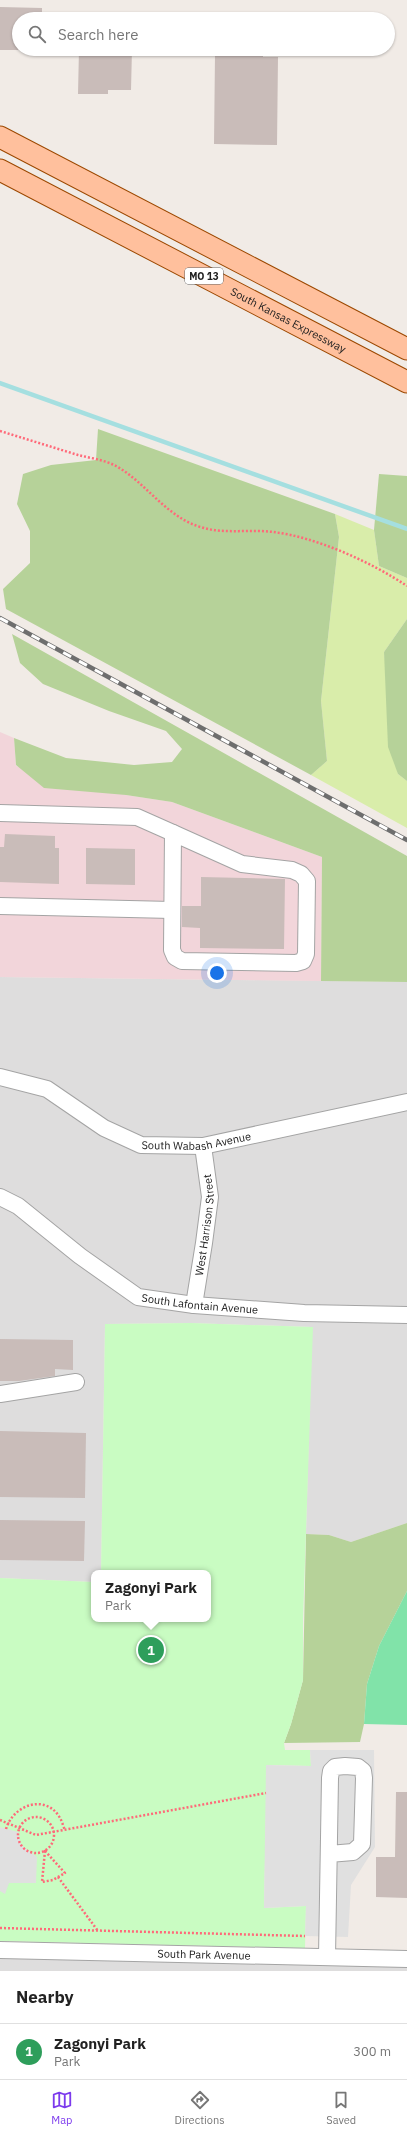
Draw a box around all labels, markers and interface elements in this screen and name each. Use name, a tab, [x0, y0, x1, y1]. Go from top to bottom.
search box	[12, 12, 395, 56]
icon: search	[26, 23, 48, 45]
text: Search here	[58, 25, 138, 44]
road number: MO 13	[185, 268, 223, 284]
street label: South Kansas Expressway	[228, 284, 349, 356]
your location	[207, 963, 227, 983]
street label: South Wabash Avenue	[141, 1129, 252, 1153]
street label: West Harrison Street	[192, 1173, 217, 1277]
street label: South Lafontain Avenue	[141, 1291, 258, 1317]
popup	[91, 1570, 211, 1622]
text: Zagonyi Park	[105, 1578, 197, 1597]
text: Park	[105, 1597, 131, 1614]
pin: 1	[138, 1635, 164, 1665]
street label: South Park Avenue	[157, 1946, 251, 1963]
text: Nearby	[16, 1986, 74, 2008]
text: Zagonyi Park	[54, 2034, 146, 2053]
text: 1	[25, 2043, 33, 2060]
text: 300 m	[353, 2043, 391, 2060]
text: Park	[54, 2053, 80, 2070]
tab: Map	[51, 2089, 73, 2127]
tab: Directions	[175, 2089, 225, 2127]
tab: Saved	[326, 2089, 356, 2127]

